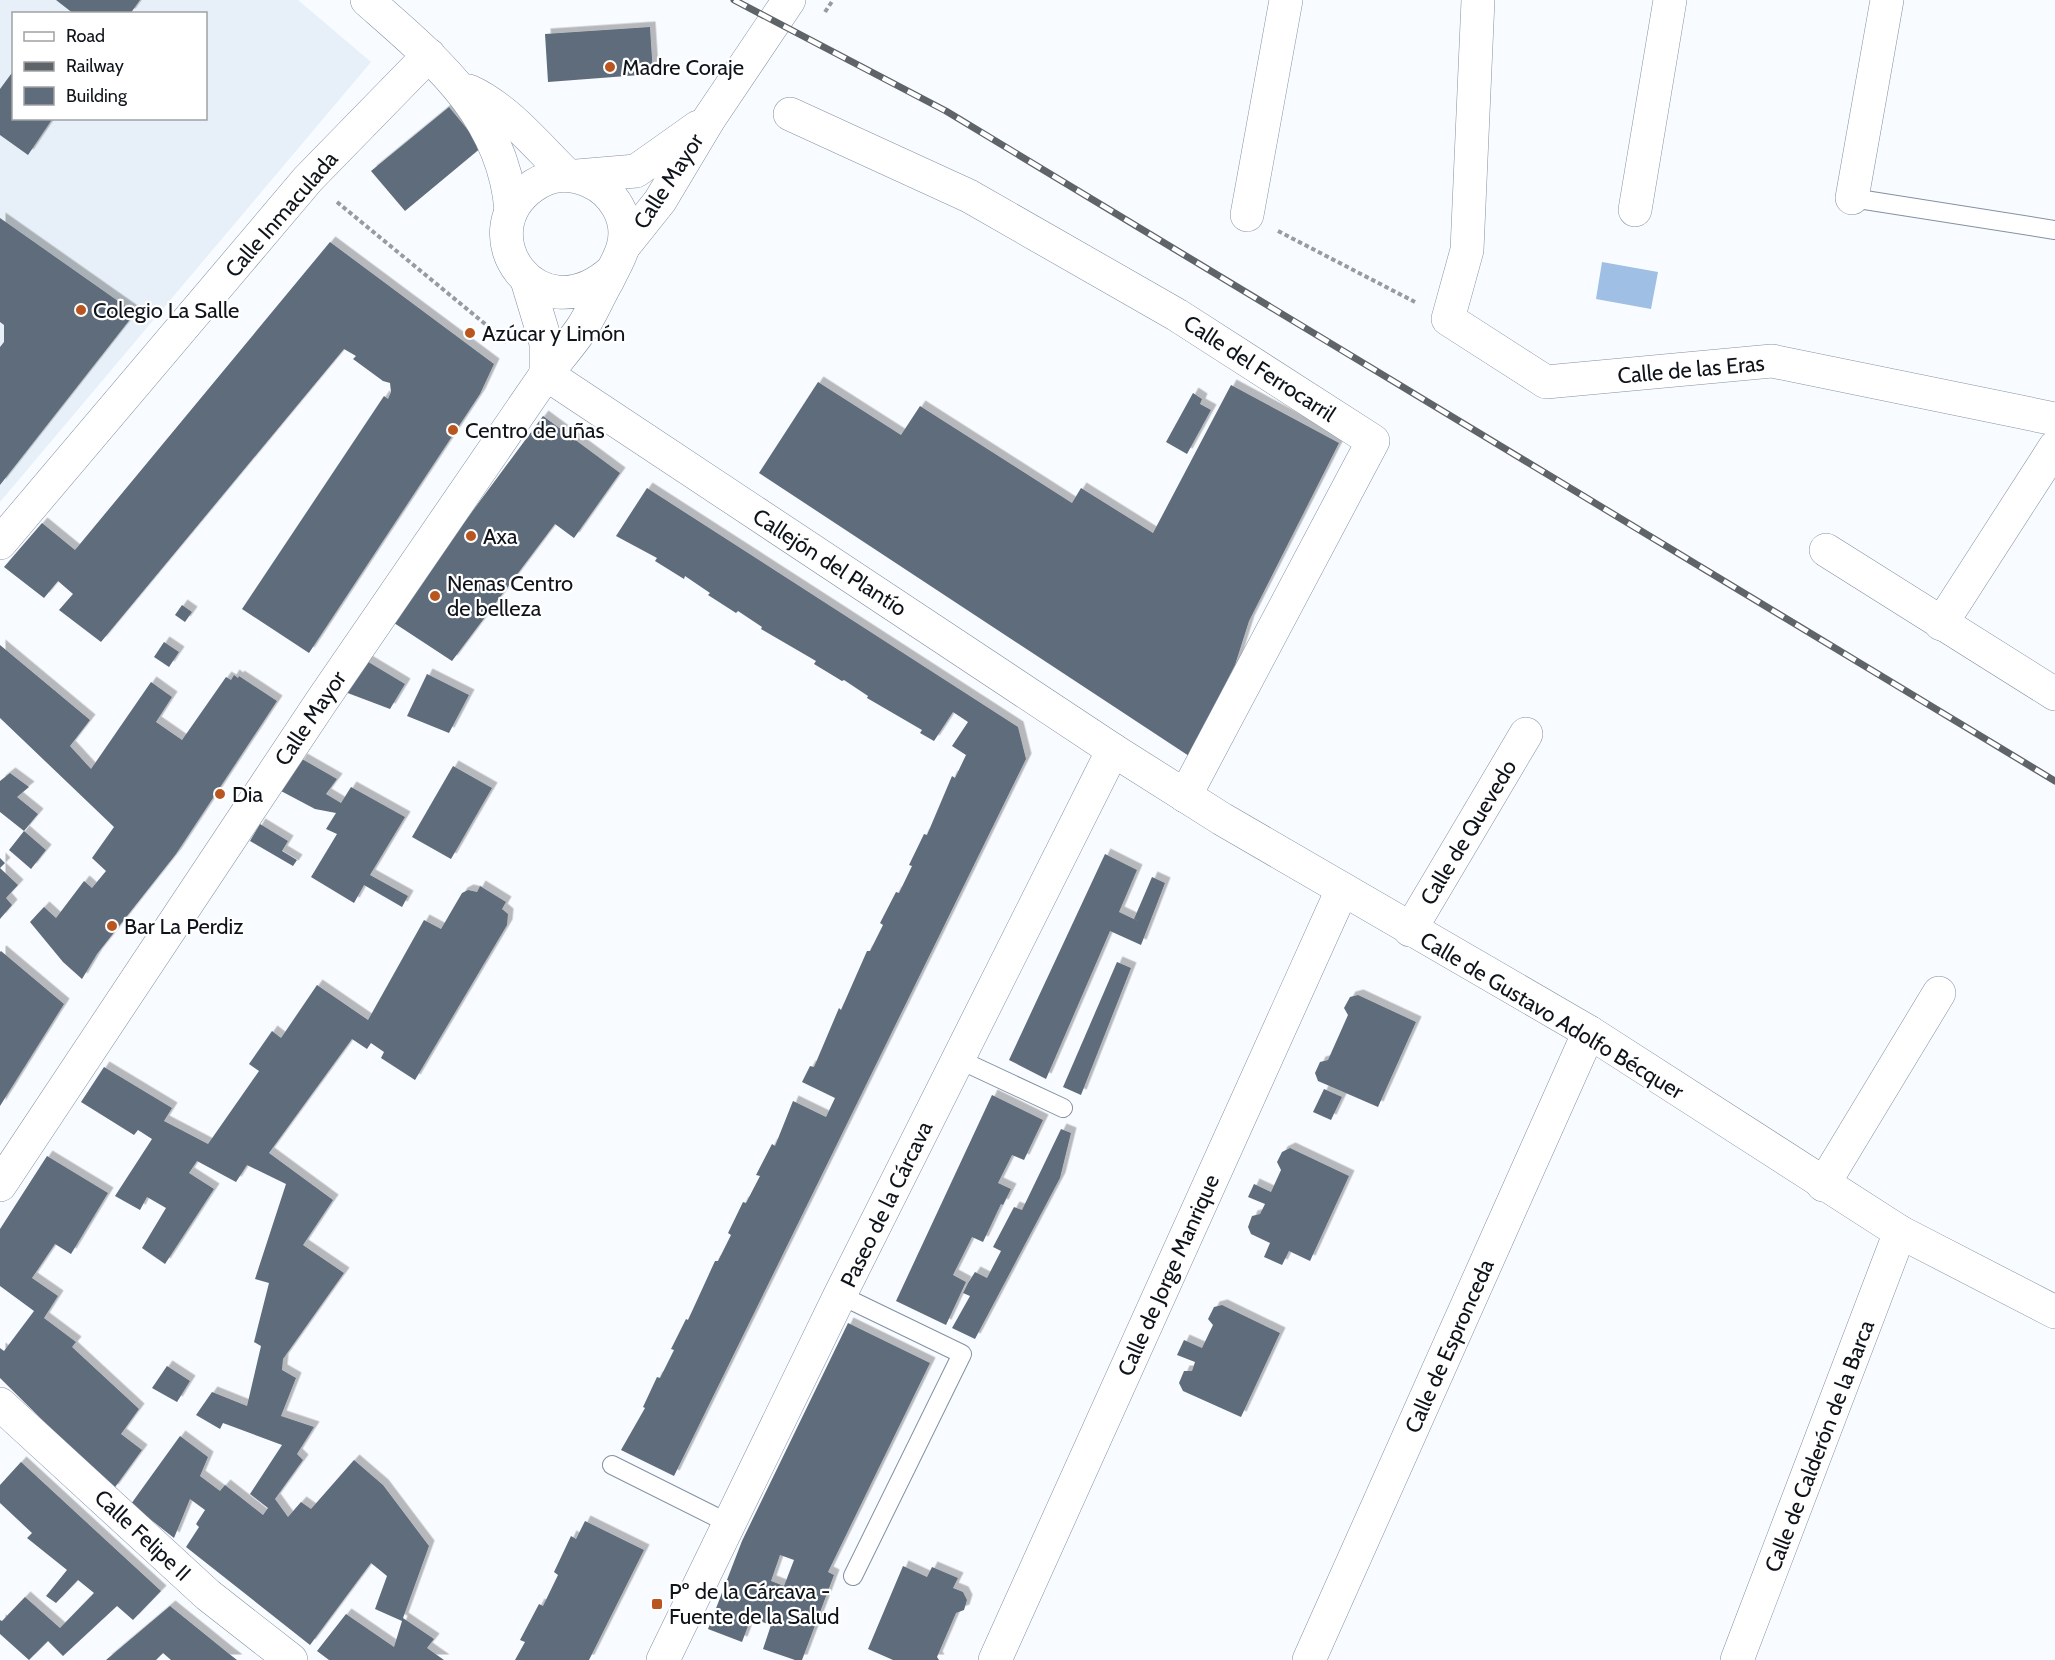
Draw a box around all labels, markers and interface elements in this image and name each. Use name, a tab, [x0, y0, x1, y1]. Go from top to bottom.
legend	[12, 12, 207, 120]
text: Road	[66, 25, 105, 47]
place label: Madre Coraje	[622, 54, 744, 81]
text: Railway	[66, 55, 124, 77]
marker: Madre Coraje	[603, 60, 617, 74]
text: Building	[66, 85, 128, 107]
street label: Calle Mayor	[628, 128, 709, 234]
street label: Calle Inmaculada	[219, 145, 344, 283]
place label: Colegio La Salle	[93, 297, 239, 324]
marker: Colegio La Salle	[74, 303, 88, 317]
street label: Calle del Ferrocarril	[1179, 309, 1342, 428]
place label: Azúcar y Limón	[482, 320, 625, 347]
marker: Azúcar y Limón	[463, 326, 477, 340]
street label: Calle de las Eras	[1616, 350, 1766, 389]
place label: Centro de uñas	[465, 417, 605, 444]
marker: Centro de uñas	[446, 423, 460, 437]
street label: Callejón del Plantío	[748, 503, 912, 622]
place label: Axa	[483, 523, 518, 550]
marker: Axa	[464, 529, 478, 543]
place label: Nenas Centro de belleza	[447, 570, 573, 622]
marker: Nenas Centro de belleza	[428, 589, 442, 603]
street label: Calle Mayor	[269, 666, 352, 771]
street label: Calle de Quevedo	[1414, 755, 1522, 910]
place label: Dia	[232, 781, 264, 808]
marker: Dia	[213, 787, 227, 801]
place label: Bar La Perdiz	[124, 913, 244, 940]
marker: Bar La Perdiz	[105, 919, 119, 933]
street label: Calle de Gustavo Adolfo Bécquer	[1415, 926, 1688, 1105]
street label: Paseo de la Cárcava	[835, 1116, 939, 1292]
street label: Calle de Jorge Manrique	[1112, 1170, 1225, 1380]
street label: Calle de Espronceda	[1399, 1255, 1500, 1437]
street label: Calle de Calderón de la Barca	[1759, 1316, 1880, 1576]
street label: Calle Felipe II	[89, 1484, 196, 1587]
place label: Pº de la Cárcava - Fuente de la Salud	[669, 1578, 840, 1630]
marker: Pº de la Cárcava - Fuente de la Salud	[650, 1597, 664, 1611]

